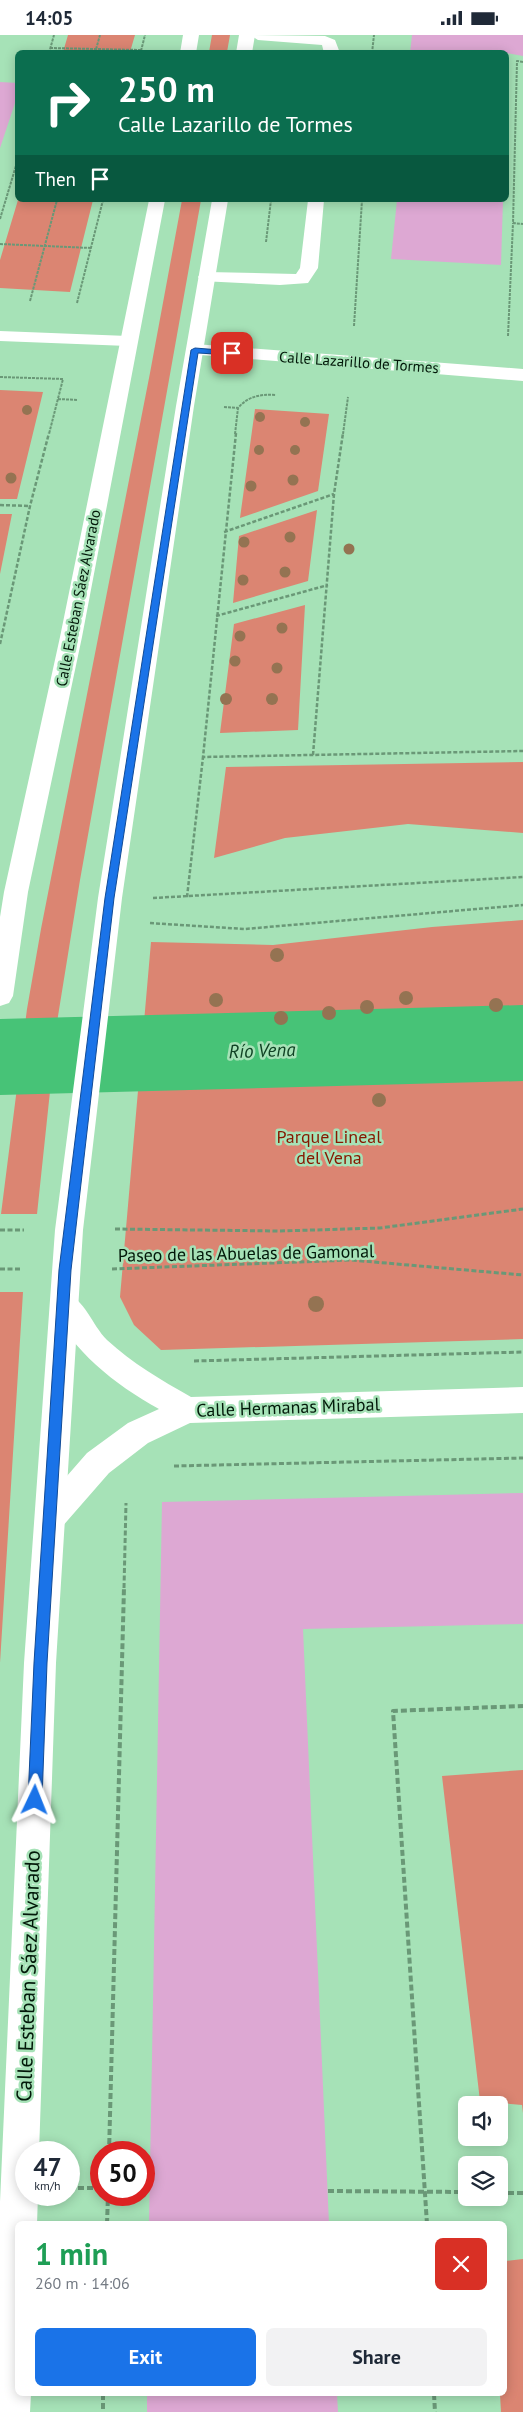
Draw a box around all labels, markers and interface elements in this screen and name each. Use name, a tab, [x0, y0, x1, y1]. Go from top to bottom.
text: 14:05	[25, 6, 73, 30]
text: 250 m	[118, 66, 215, 112]
icon: right	[35, 70, 100, 135]
text: Calle Lazarillo de Tormes	[118, 110, 353, 138]
icon: arrive	[86, 165, 114, 193]
text: Then	[35, 167, 76, 191]
pin	[211, 332, 253, 374]
icon: arrive	[218, 339, 246, 367]
street label: Calle Lazarillo de Tormes	[279, 347, 439, 377]
street label: Calle Esteban Sáez Alvarado	[52, 508, 104, 688]
water label: Río Vena	[228, 1037, 297, 1063]
park label: Parque Lineal del Vena	[276, 1125, 382, 1169]
street label: Paseo de las Abuelas de Gamonal	[118, 1239, 375, 1267]
street label: Calle Hermanas Mirabal	[196, 1392, 381, 1422]
position arrow	[8, 1773, 60, 1825]
street label: Calle Esteban Sáez Alvarado	[10, 1850, 46, 2102]
map controls	[458, 2096, 508, 2206]
button: sound	[458, 2096, 508, 2146]
speed limit sign: 50	[90, 2141, 155, 2206]
text: 47	[33, 2151, 62, 2183]
button: layers	[458, 2156, 508, 2206]
text: km/h	[34, 2178, 61, 2193]
text: 1 min	[35, 2234, 108, 2273]
button: close	[435, 2238, 487, 2290]
text: 260 m · 14:06	[35, 2273, 130, 2293]
button: Exit	[35, 2328, 256, 2386]
button: Share	[266, 2328, 487, 2386]

